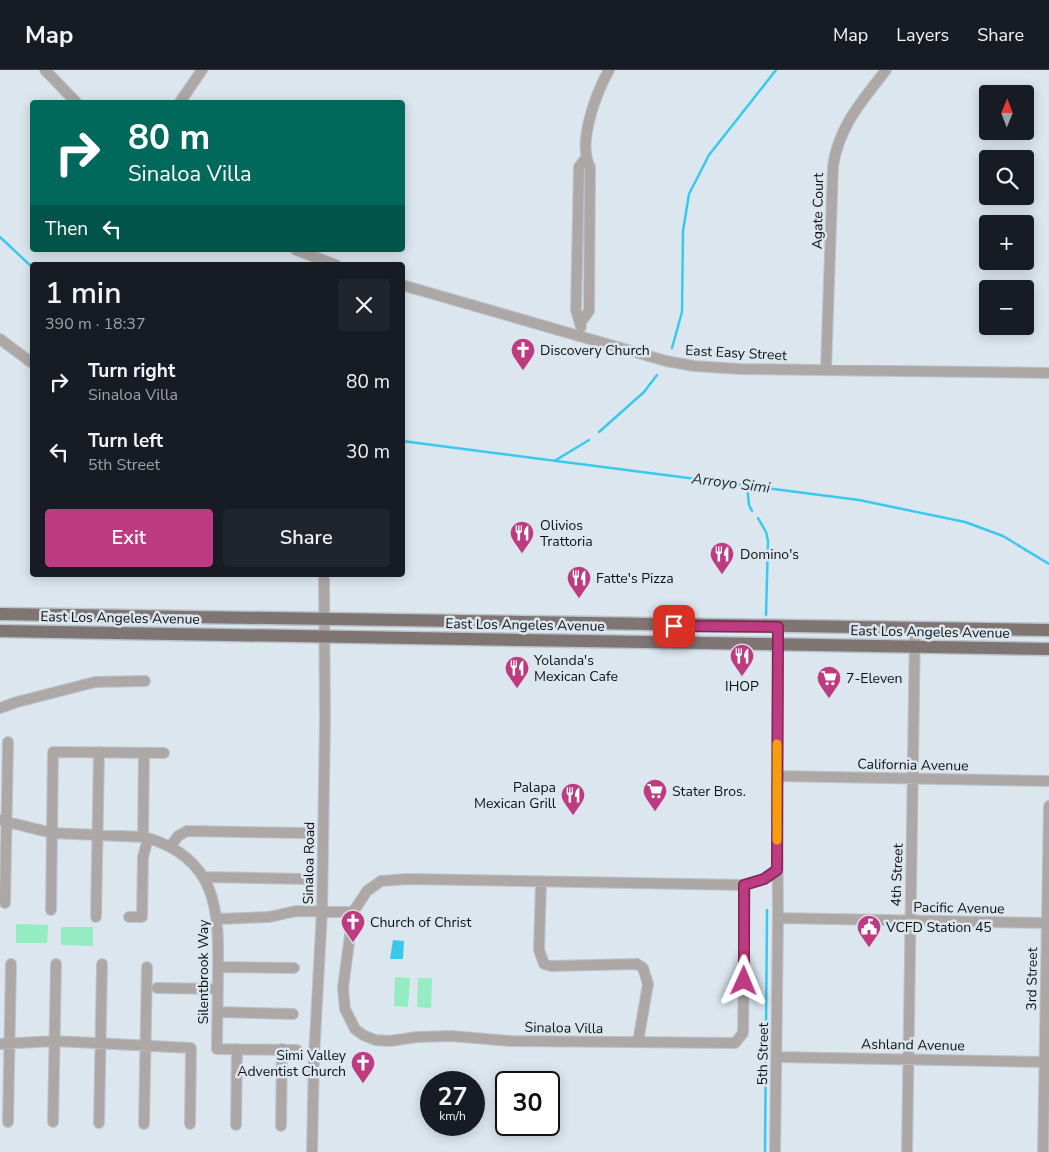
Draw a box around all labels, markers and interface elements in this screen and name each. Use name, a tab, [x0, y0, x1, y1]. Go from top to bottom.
text: Map	[25, 19, 73, 51]
text: Map	[833, 23, 868, 47]
text: Layers	[896, 23, 949, 47]
text: Share	[977, 23, 1024, 47]
north arrow	[979, 85, 1034, 140]
map controls	[979, 85, 1034, 335]
text: 80 m	[128, 114, 210, 161]
icon: right	[45, 120, 110, 185]
button: search	[979, 150, 1034, 205]
text: Sinaloa Villa	[128, 159, 252, 189]
street label: Agate Court	[808, 173, 828, 249]
icon: left	[98, 215, 126, 243]
button: +	[979, 215, 1034, 270]
text: Then	[45, 216, 88, 242]
text: 1 min	[45, 273, 121, 314]
button: close	[338, 279, 390, 331]
button: −	[979, 280, 1034, 335]
text: 390 m · 18:37	[45, 313, 146, 335]
church icon: Discovery Church	[510, 337, 536, 371]
place label: Discovery Church	[540, 341, 650, 360]
street label: East Easy Street	[685, 341, 787, 365]
text: Turn right	[88, 358, 175, 384]
icon: right	[45, 368, 73, 396]
text: 80 m	[346, 369, 390, 395]
text: Sinaloa Villa	[88, 384, 178, 406]
text: Turn left	[88, 428, 163, 454]
icon: left	[45, 438, 73, 466]
text: 30 m	[346, 439, 390, 465]
text: 5th Street	[88, 454, 160, 476]
water label: Arroyo Simi	[690, 468, 772, 498]
button: Exit	[45, 509, 213, 567]
button: Share	[223, 509, 390, 567]
place label: Olivios Trattoria	[540, 516, 593, 551]
restaurant icon: Olivios Trattoria	[509, 520, 535, 554]
restaurant icon: Domino's	[709, 541, 735, 575]
place label: Domino's	[740, 545, 799, 564]
restaurant icon: Fatte's Pizza	[566, 565, 592, 599]
place label: Fatte's Pizza	[596, 569, 674, 588]
pin	[653, 605, 695, 647]
street label: East Los Angeles Avenue	[40, 607, 200, 629]
icon: arrive	[660, 612, 688, 640]
street label: East Los Angeles Avenue	[445, 614, 605, 636]
street label: East Los Angeles Avenue	[850, 621, 1010, 643]
restaurant icon: IHOP	[729, 643, 755, 677]
place label: Yolanda's Mexican Cafe	[533, 651, 618, 686]
restaurant icon: Yolanda's Mexican Cafe	[504, 655, 530, 689]
supermarket icon: 7-Eleven	[816, 665, 842, 699]
place label: 7-Eleven	[846, 669, 902, 688]
place label: IHOP	[725, 677, 759, 696]
street label: California Avenue	[857, 755, 969, 775]
place label: Palapa Mexican Grill	[474, 778, 557, 813]
supermarket icon: Stater Bros.	[642, 778, 668, 812]
restaurant icon: Palapa Mexican Grill	[560, 782, 586, 816]
place label: Stater Bros.	[672, 782, 746, 801]
street label: Sinaloa Road	[299, 821, 319, 905]
street label: 4th Street	[886, 843, 908, 907]
street label: Pacific Avenue	[913, 898, 1005, 918]
church icon: Church of Christ	[340, 909, 366, 943]
place label: Church of Christ	[370, 913, 471, 932]
public building icon: VCFD Station 45	[856, 914, 882, 948]
place label: VCFD Station 45	[885, 918, 992, 937]
street label: Silentbrook Way	[194, 919, 213, 1024]
street label: 3rd Street	[1022, 947, 1042, 1011]
position arrow	[717, 954, 769, 1006]
street label: Sinaloa Villa	[524, 1018, 604, 1038]
street label: 5th Street	[753, 1022, 773, 1086]
street label: Ashland Avenue	[861, 1035, 965, 1055]
place label: Simi Valley Adventist Church	[237, 1046, 347, 1081]
church icon: Simi Valley Adventist Church	[350, 1050, 376, 1084]
speed limit sign: 30	[495, 1071, 560, 1136]
text: 27	[437, 1080, 468, 1114]
text: km/h	[439, 1108, 466, 1124]

